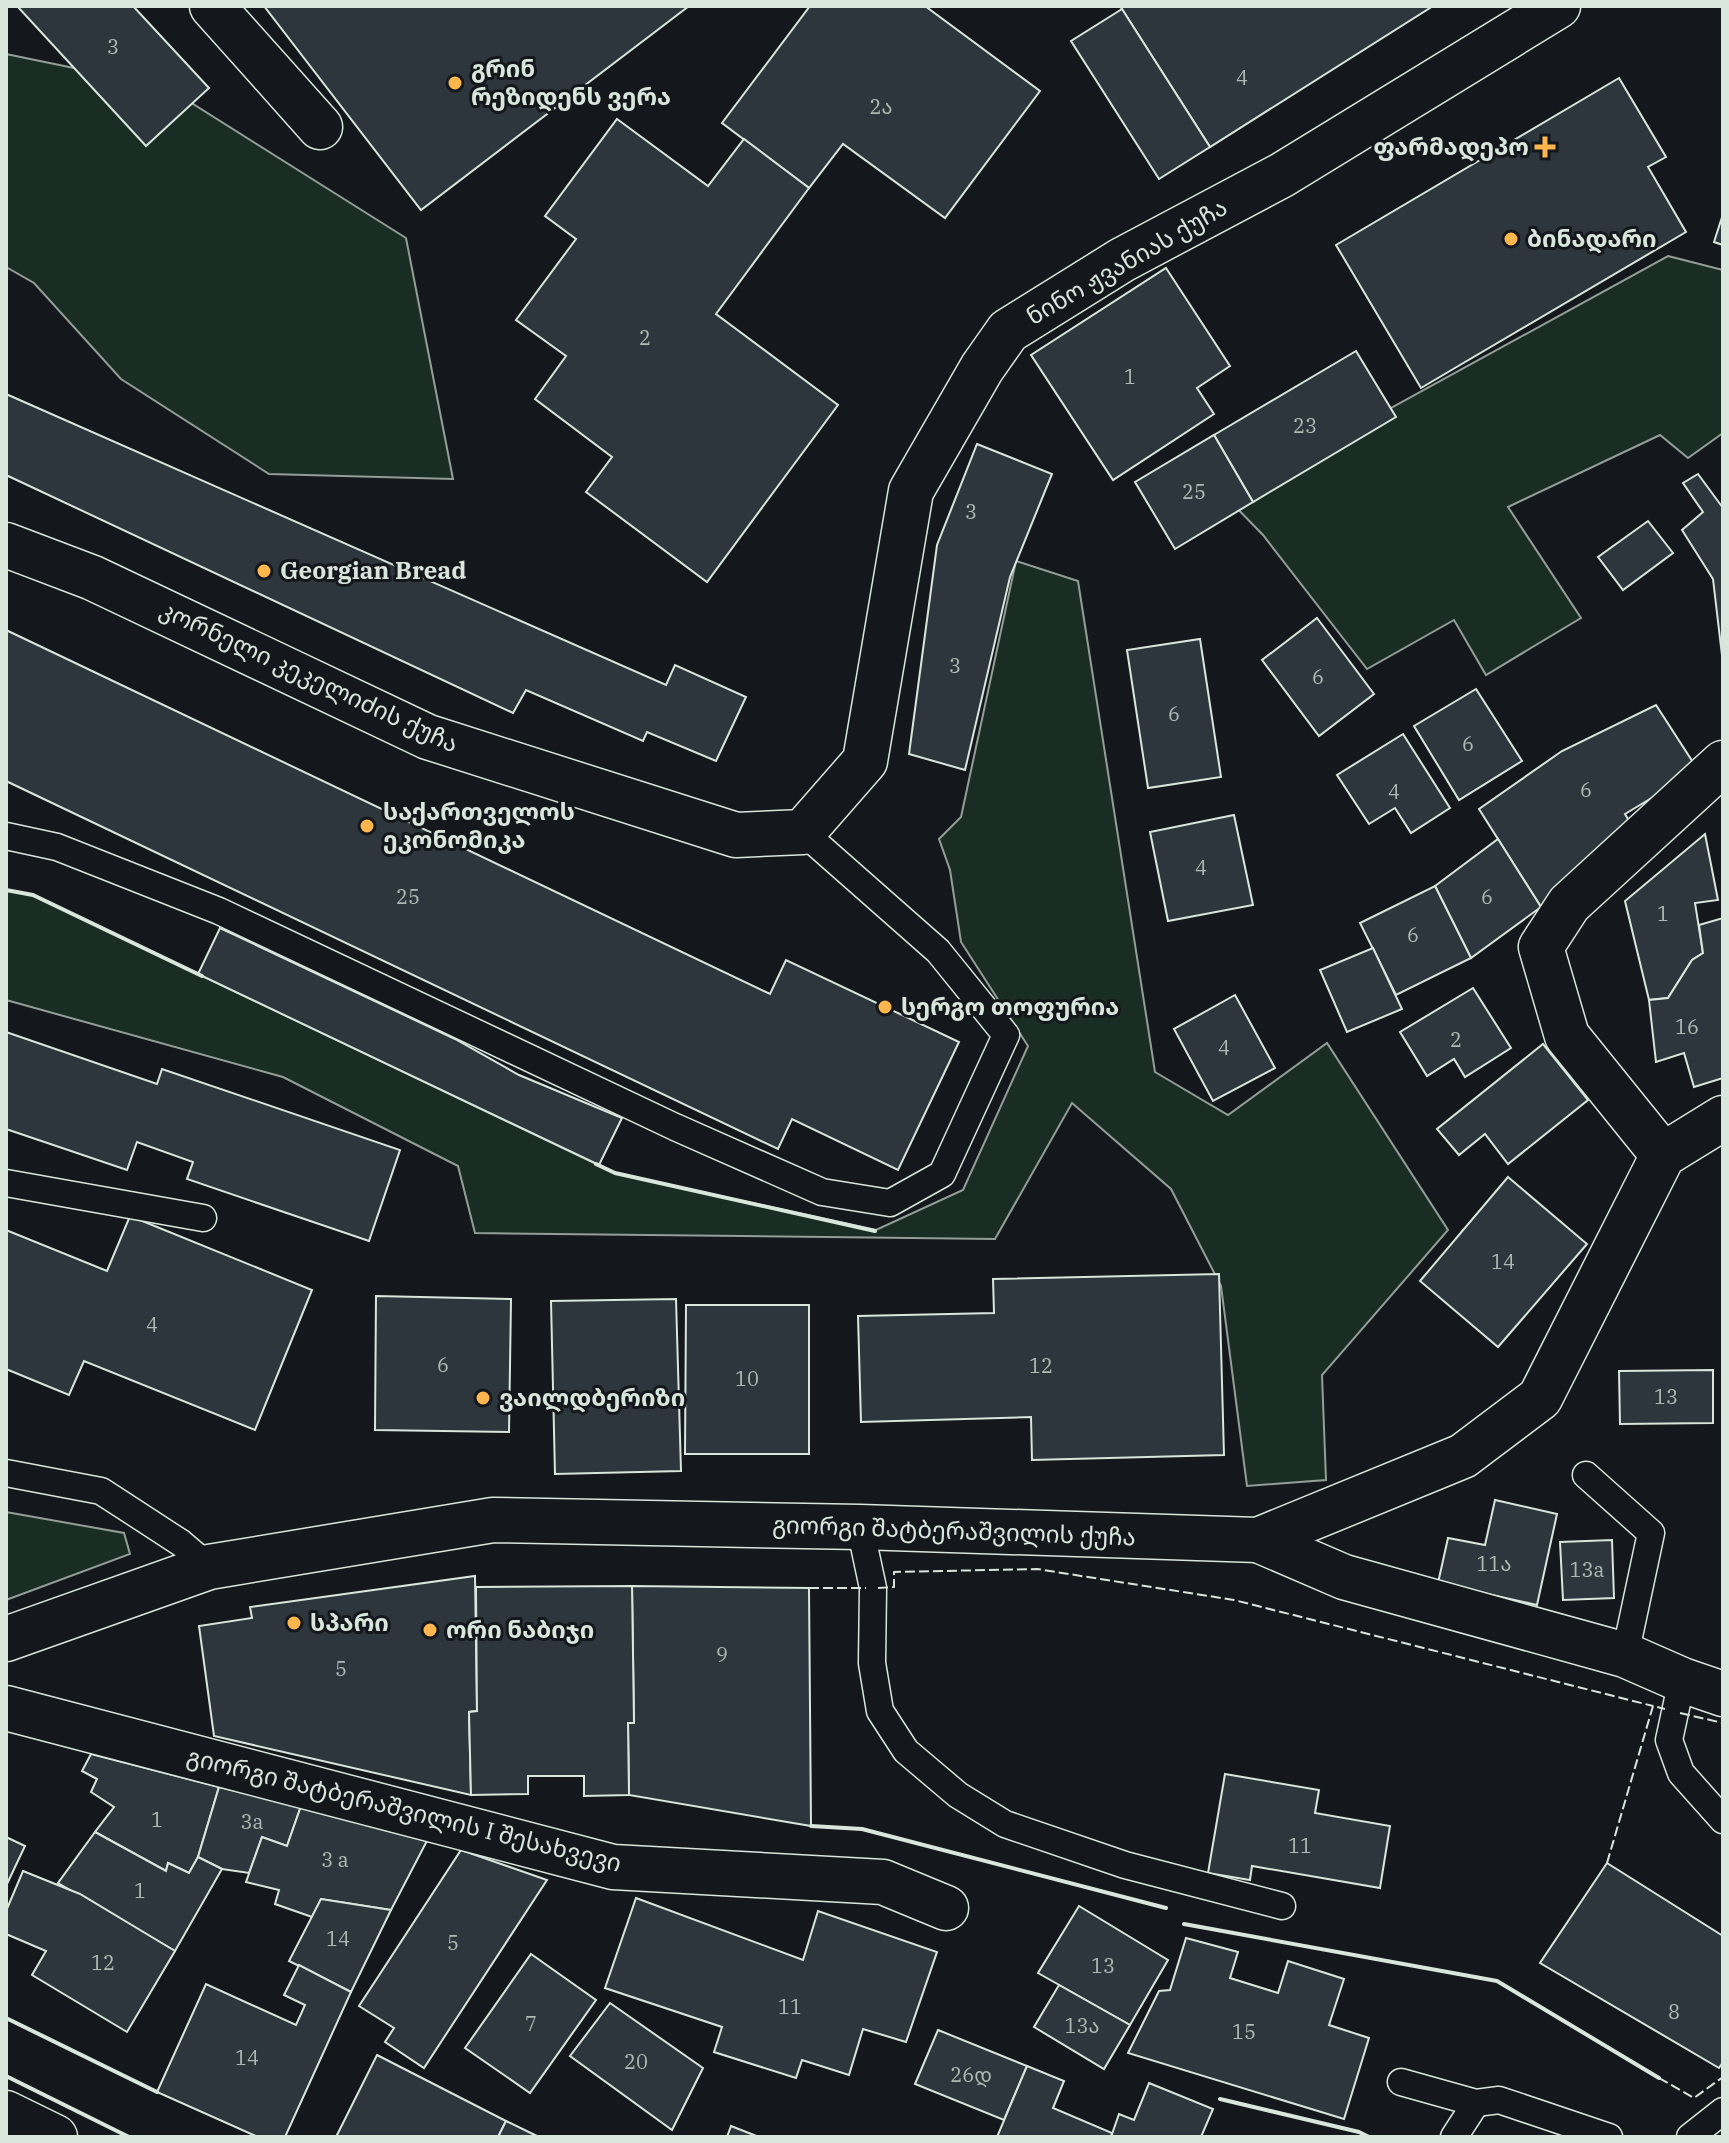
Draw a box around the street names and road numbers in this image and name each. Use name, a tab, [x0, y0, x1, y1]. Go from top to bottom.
street label: ნინო ჟვანიას ქუჩა	[1020, 191, 1233, 332]
street label: კორნელი კეკელიძის ქუჩა	[155, 593, 464, 759]
street label: გიორგი შატბერაშვილის ქუჩა	[772, 1508, 1136, 1552]
street label: გიორგი შატბერაშვილის I შესახვევი	[184, 1739, 625, 1879]

